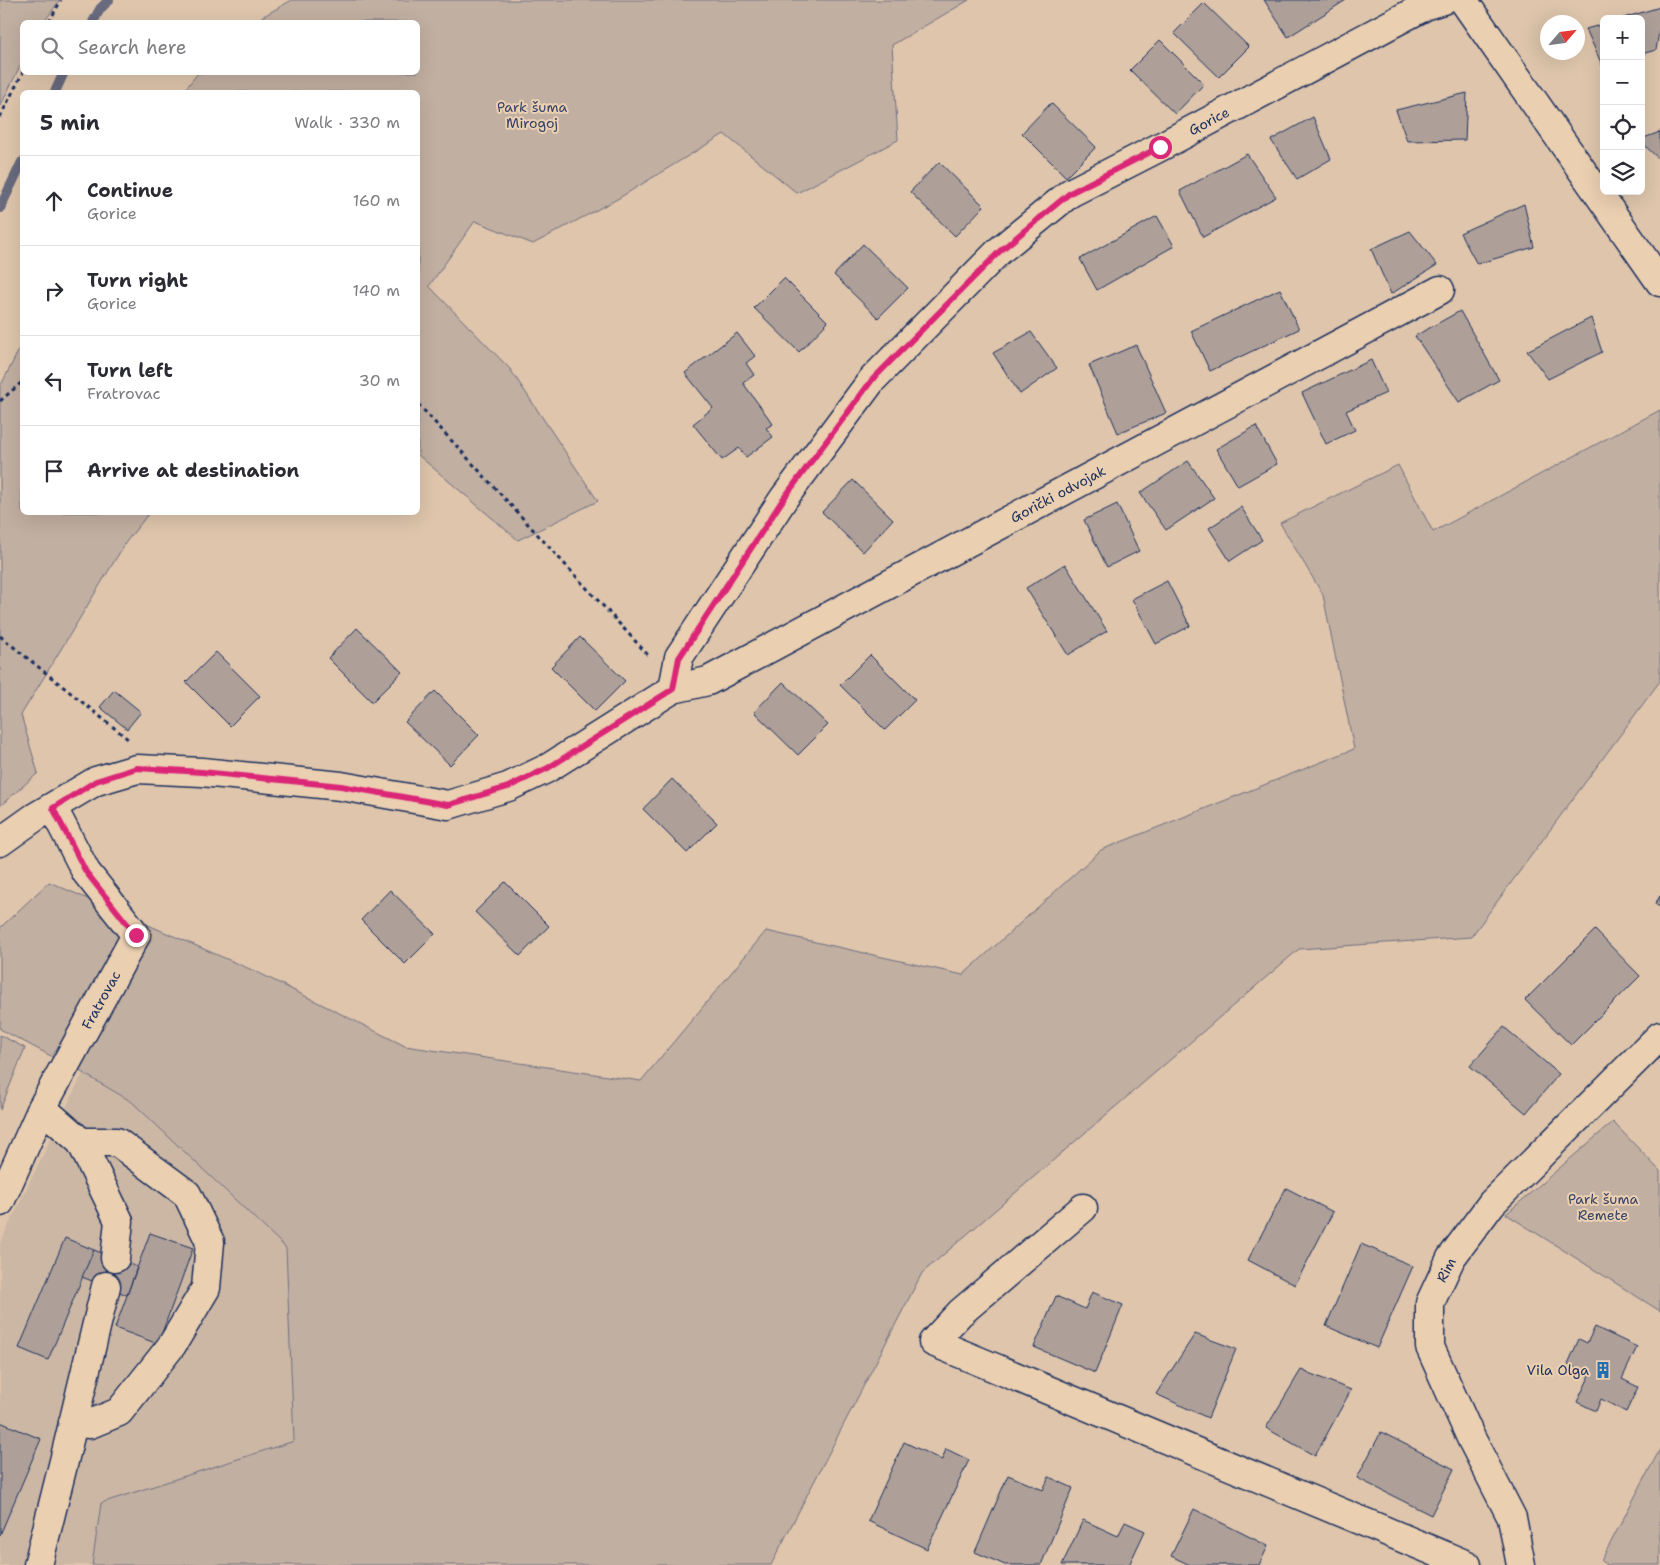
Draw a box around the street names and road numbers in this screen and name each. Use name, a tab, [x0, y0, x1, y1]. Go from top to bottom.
street label: Gorice	[1186, 103, 1233, 139]
street label: Gorički odvojak	[1007, 461, 1109, 527]
street label: Fratrovac	[77, 967, 125, 1033]
street label: Rim	[1432, 1255, 1460, 1285]

